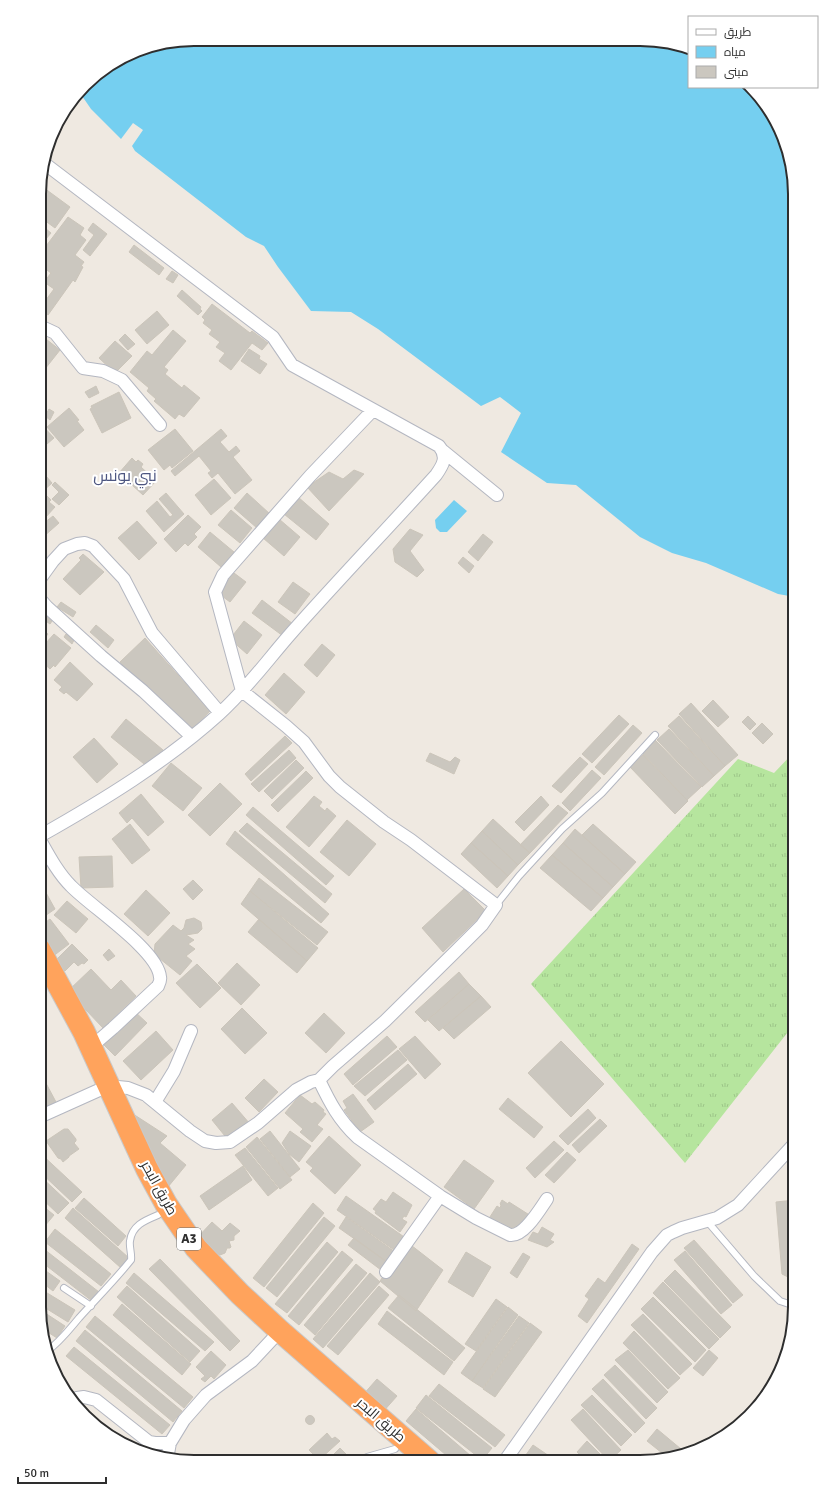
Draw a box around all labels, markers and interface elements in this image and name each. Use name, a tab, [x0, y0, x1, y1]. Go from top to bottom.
legend	[688, 16, 818, 88]
text: طريق	[724, 25, 752, 40]
text: مياه	[724, 45, 746, 60]
text: مبنى	[724, 65, 749, 80]
district label: نبي يونس	[93, 466, 157, 489]
street label: طريق البحر	[137, 1157, 181, 1218]
road number: A3	[177, 1228, 201, 1250]
street label: طريق البحر	[352, 1393, 409, 1446]
scale bar	[18, 1459, 106, 1485]
text: 50 m	[24, 1466, 49, 1481]

